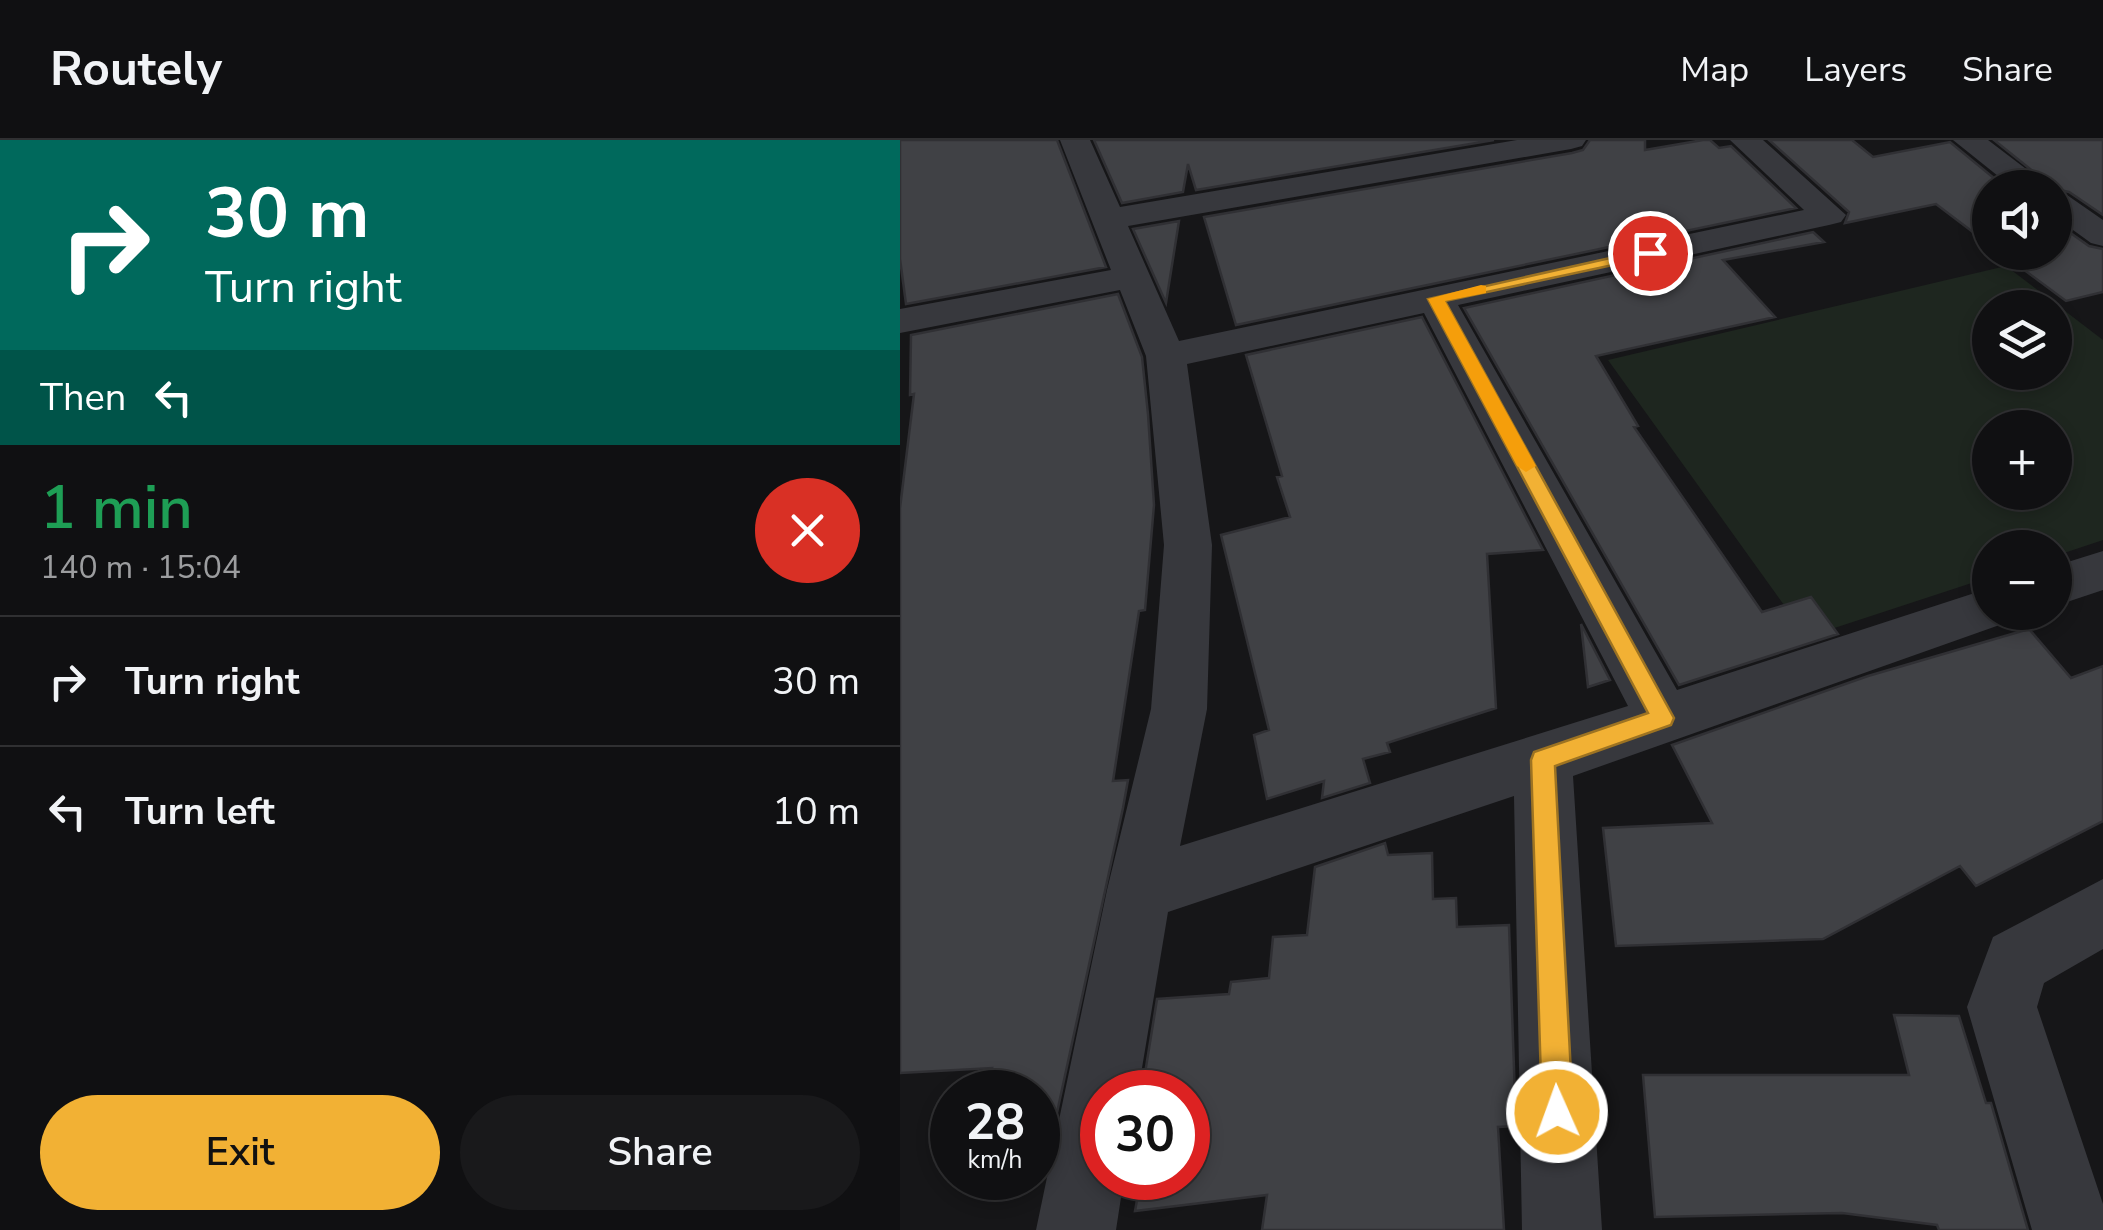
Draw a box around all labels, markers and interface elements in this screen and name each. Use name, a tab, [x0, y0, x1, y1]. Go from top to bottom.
text: Routely	[50, 36, 222, 102]
text: Map	[1680, 46, 1749, 93]
text: Layers	[1804, 46, 1907, 93]
text: Share	[1962, 46, 2053, 93]
text: 30 m	[205, 166, 369, 262]
map controls	[1972, 170, 2072, 630]
button: sound	[1972, 170, 2072, 270]
icon: right	[40, 180, 170, 310]
pin	[1608, 211, 1693, 296]
icon: arrive	[1623, 226, 1678, 281]
text: Turn right	[205, 257, 402, 318]
button: layers	[1972, 290, 2072, 390]
icon: left	[146, 370, 201, 425]
text: Then	[40, 372, 126, 423]
button: +	[1972, 410, 2072, 510]
text: 1 min	[40, 467, 193, 549]
button: close	[755, 478, 860, 583]
button: −	[1972, 530, 2072, 630]
text: 140 m · 15:04	[40, 546, 241, 589]
icon: right	[40, 654, 95, 709]
text: Turn right	[125, 656, 300, 707]
text: 30 m	[772, 656, 860, 707]
icon: left	[40, 784, 95, 839]
text: Turn left	[125, 786, 275, 837]
text: 10 m	[772, 786, 860, 837]
position arrow	[1505, 1060, 1609, 1164]
speed limit sign: 30	[1080, 1070, 1210, 1200]
text: 28	[965, 1088, 1025, 1157]
button: Exit	[40, 1095, 440, 1210]
button: Share	[460, 1095, 860, 1210]
text: km/h	[967, 1143, 1023, 1177]

